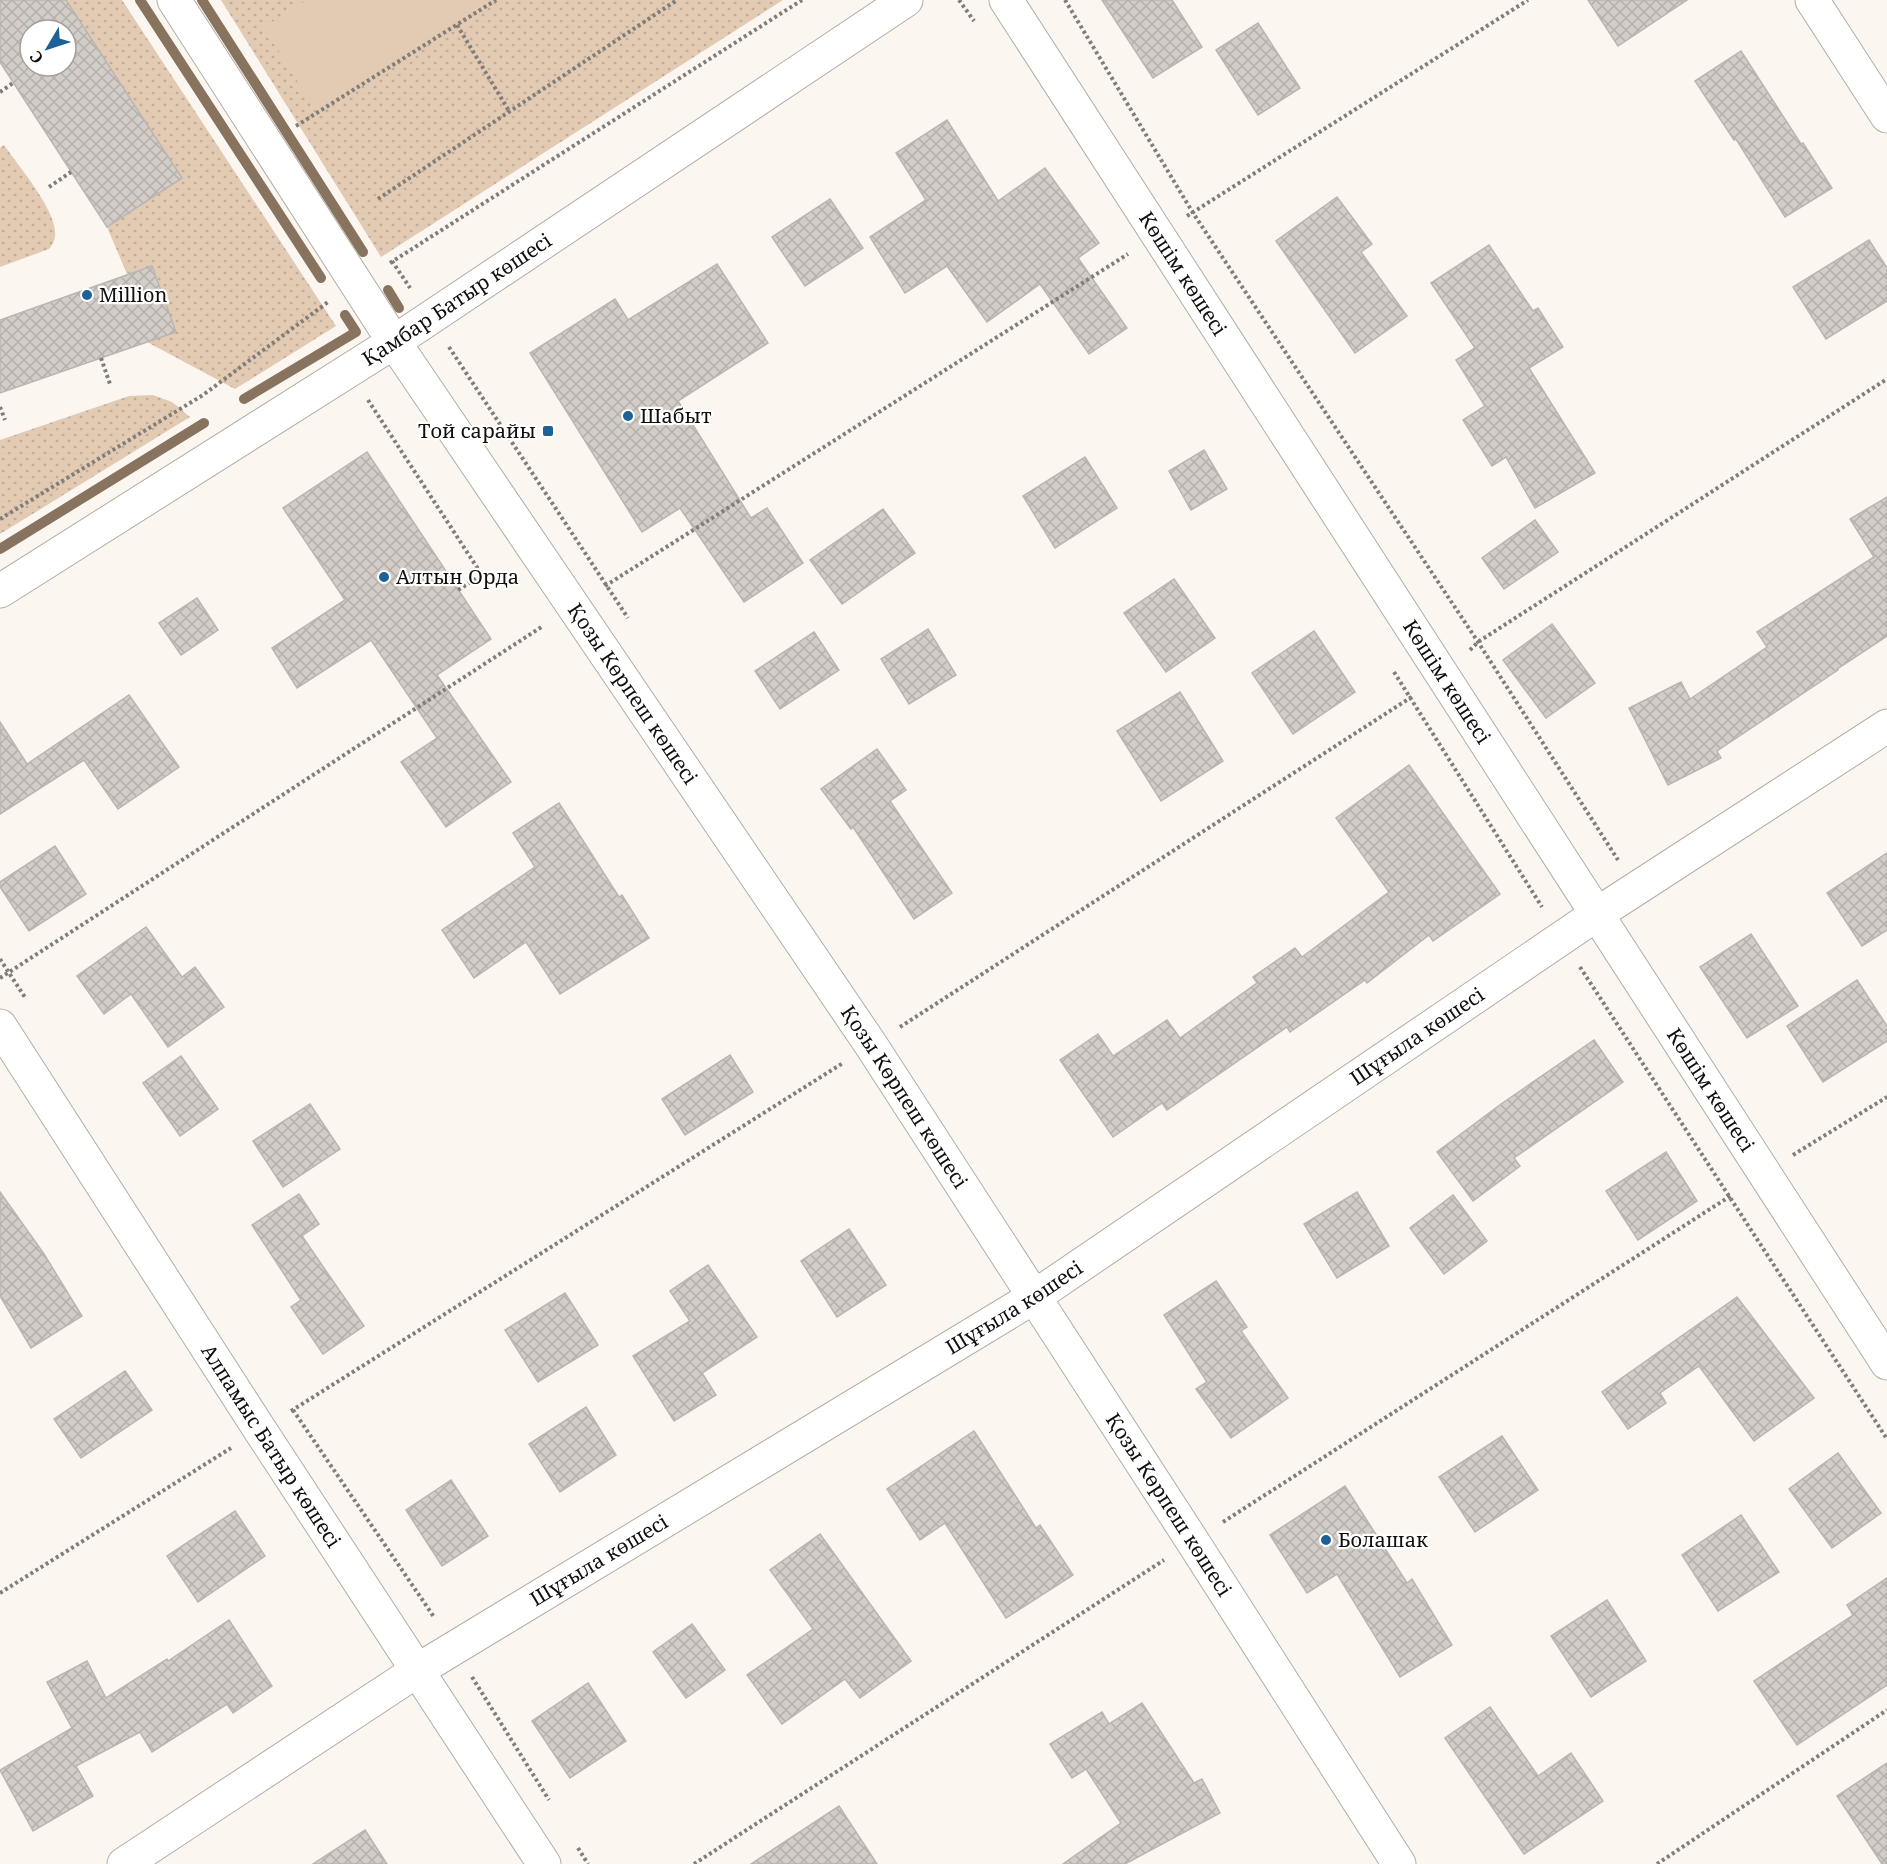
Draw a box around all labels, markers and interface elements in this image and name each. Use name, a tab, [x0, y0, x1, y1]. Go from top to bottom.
north arrow	[18, 18, 78, 78]
text: С	[24, 46, 48, 68]
street label: Көшім көшесі	[1133, 206, 1234, 341]
street label: Қамбар Батыр көшесі	[357, 226, 557, 372]
place label: Million	[99, 281, 167, 308]
marker: Million	[80, 288, 94, 302]
place label: Шабыт	[640, 402, 712, 429]
marker: Шабыт	[621, 409, 635, 423]
place label: Той сарайы	[418, 417, 536, 444]
marker: Той сарайы	[541, 424, 555, 438]
place label: Алтын Орда	[396, 563, 519, 590]
marker: Алтын Орда	[377, 570, 391, 584]
street label: Қозы Көрпеш көшесі	[562, 598, 704, 790]
street label: Көшім көшесі	[1397, 614, 1497, 749]
street label: Шұғыла көшесі	[1344, 980, 1490, 1091]
street label: Қозы Көрпеш көшесі	[835, 1000, 974, 1194]
street label: Көшім көшесі	[1661, 1023, 1761, 1157]
street label: Шұғыла көшесі	[940, 1254, 1088, 1360]
street label: Алпамыс Батыр көшесі	[195, 1339, 348, 1553]
street label: Қозы Көрпеш көшесі	[1100, 1408, 1238, 1602]
street label: Шұғыла көшесі	[525, 1508, 673, 1612]
place label: Болашак	[1338, 1526, 1428, 1553]
marker: Болашак	[1319, 1533, 1333, 1547]

